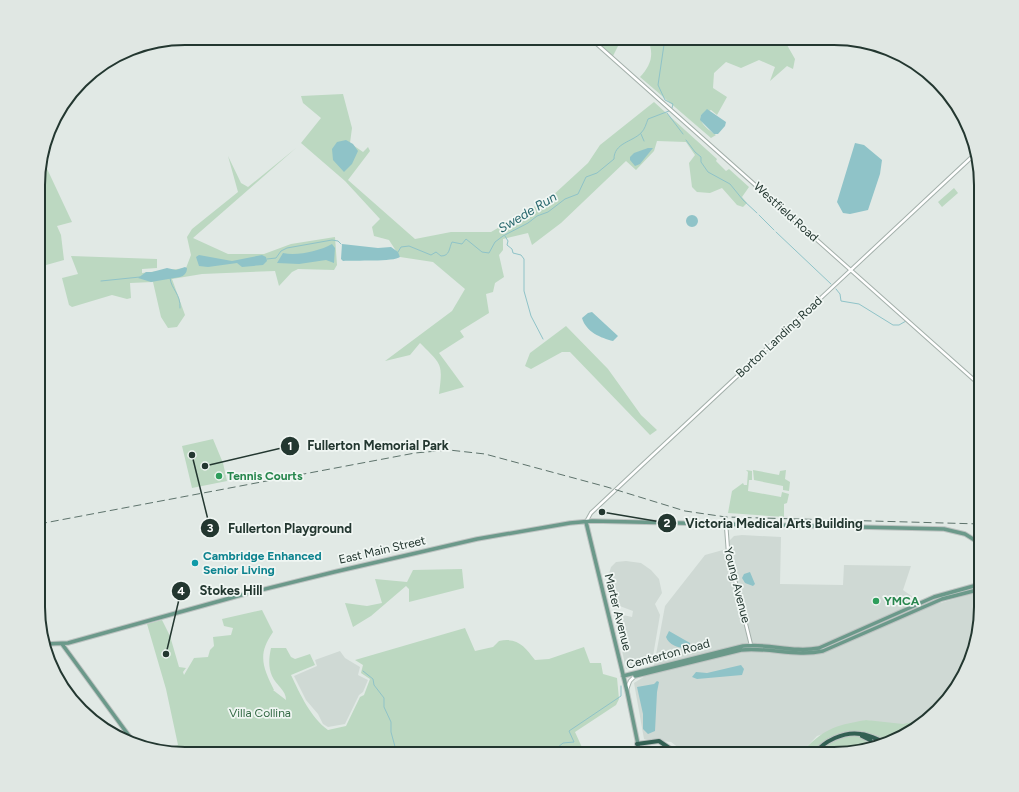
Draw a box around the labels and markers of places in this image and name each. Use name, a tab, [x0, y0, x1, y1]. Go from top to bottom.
callout: Fullerton Memorial Park	[280, 433, 457, 458]
place label: Tennis Courts	[227, 469, 303, 483]
marker: Tennis Courts	[214, 471, 224, 481]
callout: Victoria Medical Arts Building	[657, 511, 871, 536]
callout: Fullerton Playground	[200, 516, 360, 541]
place label: Cambridge Enhanced Senior Living	[203, 549, 322, 577]
marker: Cambridge Enhanced Senior Living	[190, 558, 200, 568]
callout: Stokes Hill	[171, 578, 271, 603]
place label: YMCA	[884, 594, 920, 608]
marker: YMCA	[871, 596, 881, 606]

